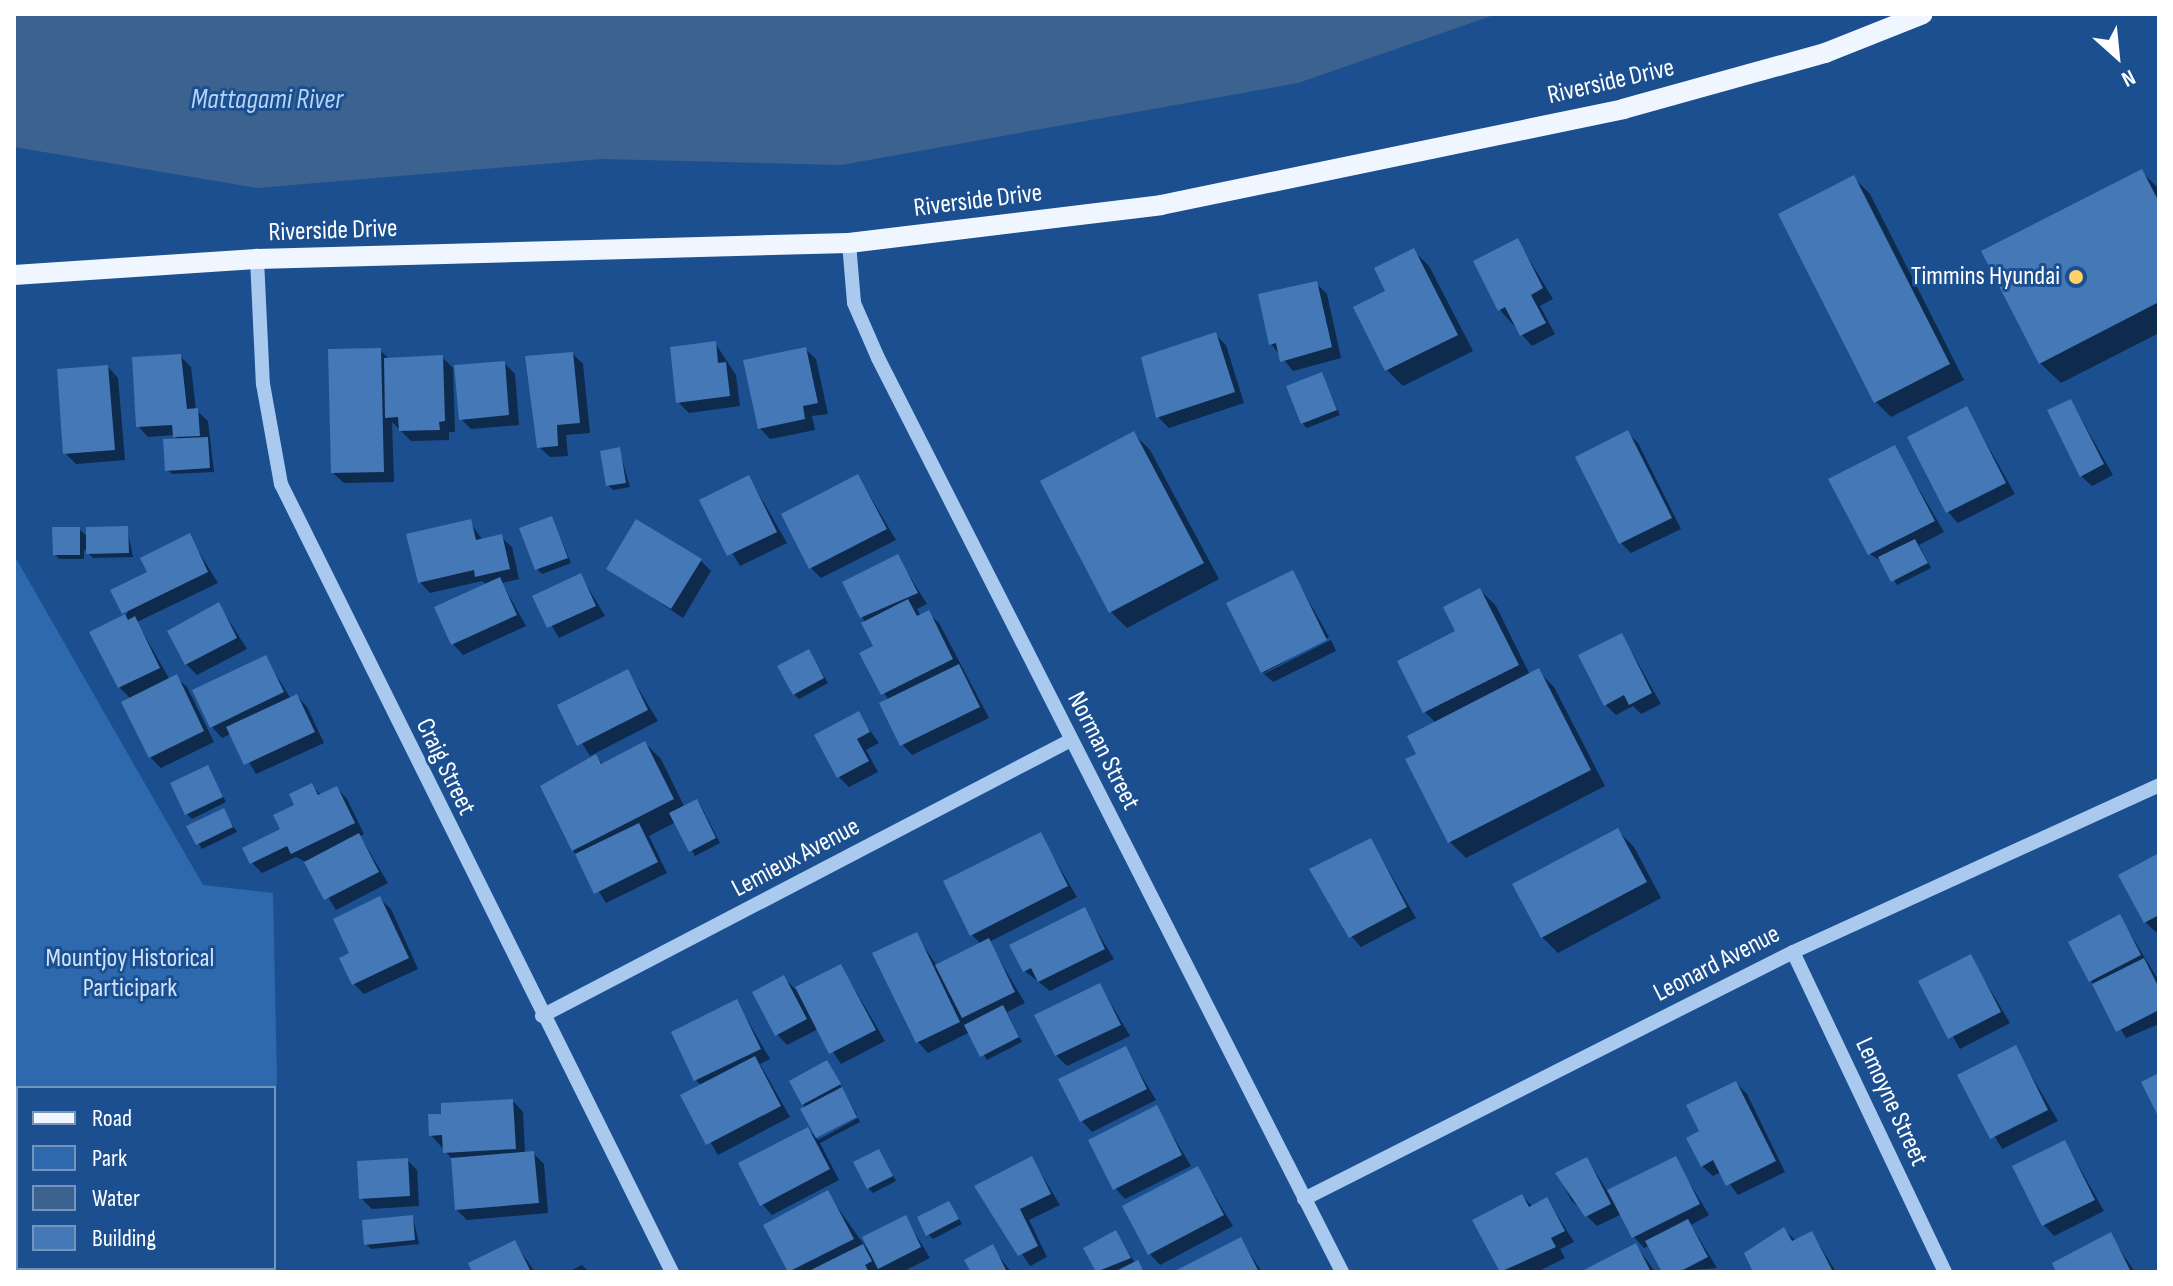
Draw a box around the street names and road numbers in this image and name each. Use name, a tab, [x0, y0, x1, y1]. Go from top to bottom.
street label: Riverside Drive	[1545, 52, 1677, 112]
street label: Riverside Drive	[912, 178, 1044, 224]
street label: Riverside Drive	[268, 213, 398, 249]
street label: Norman Street	[1060, 687, 1146, 815]
street label: Craig Street	[408, 714, 482, 820]
street label: Lemieux Avenue	[727, 811, 865, 905]
street label: Leonard Avenue	[1649, 919, 1785, 1009]
street label: Lemoyne Street	[1848, 1033, 1934, 1171]

